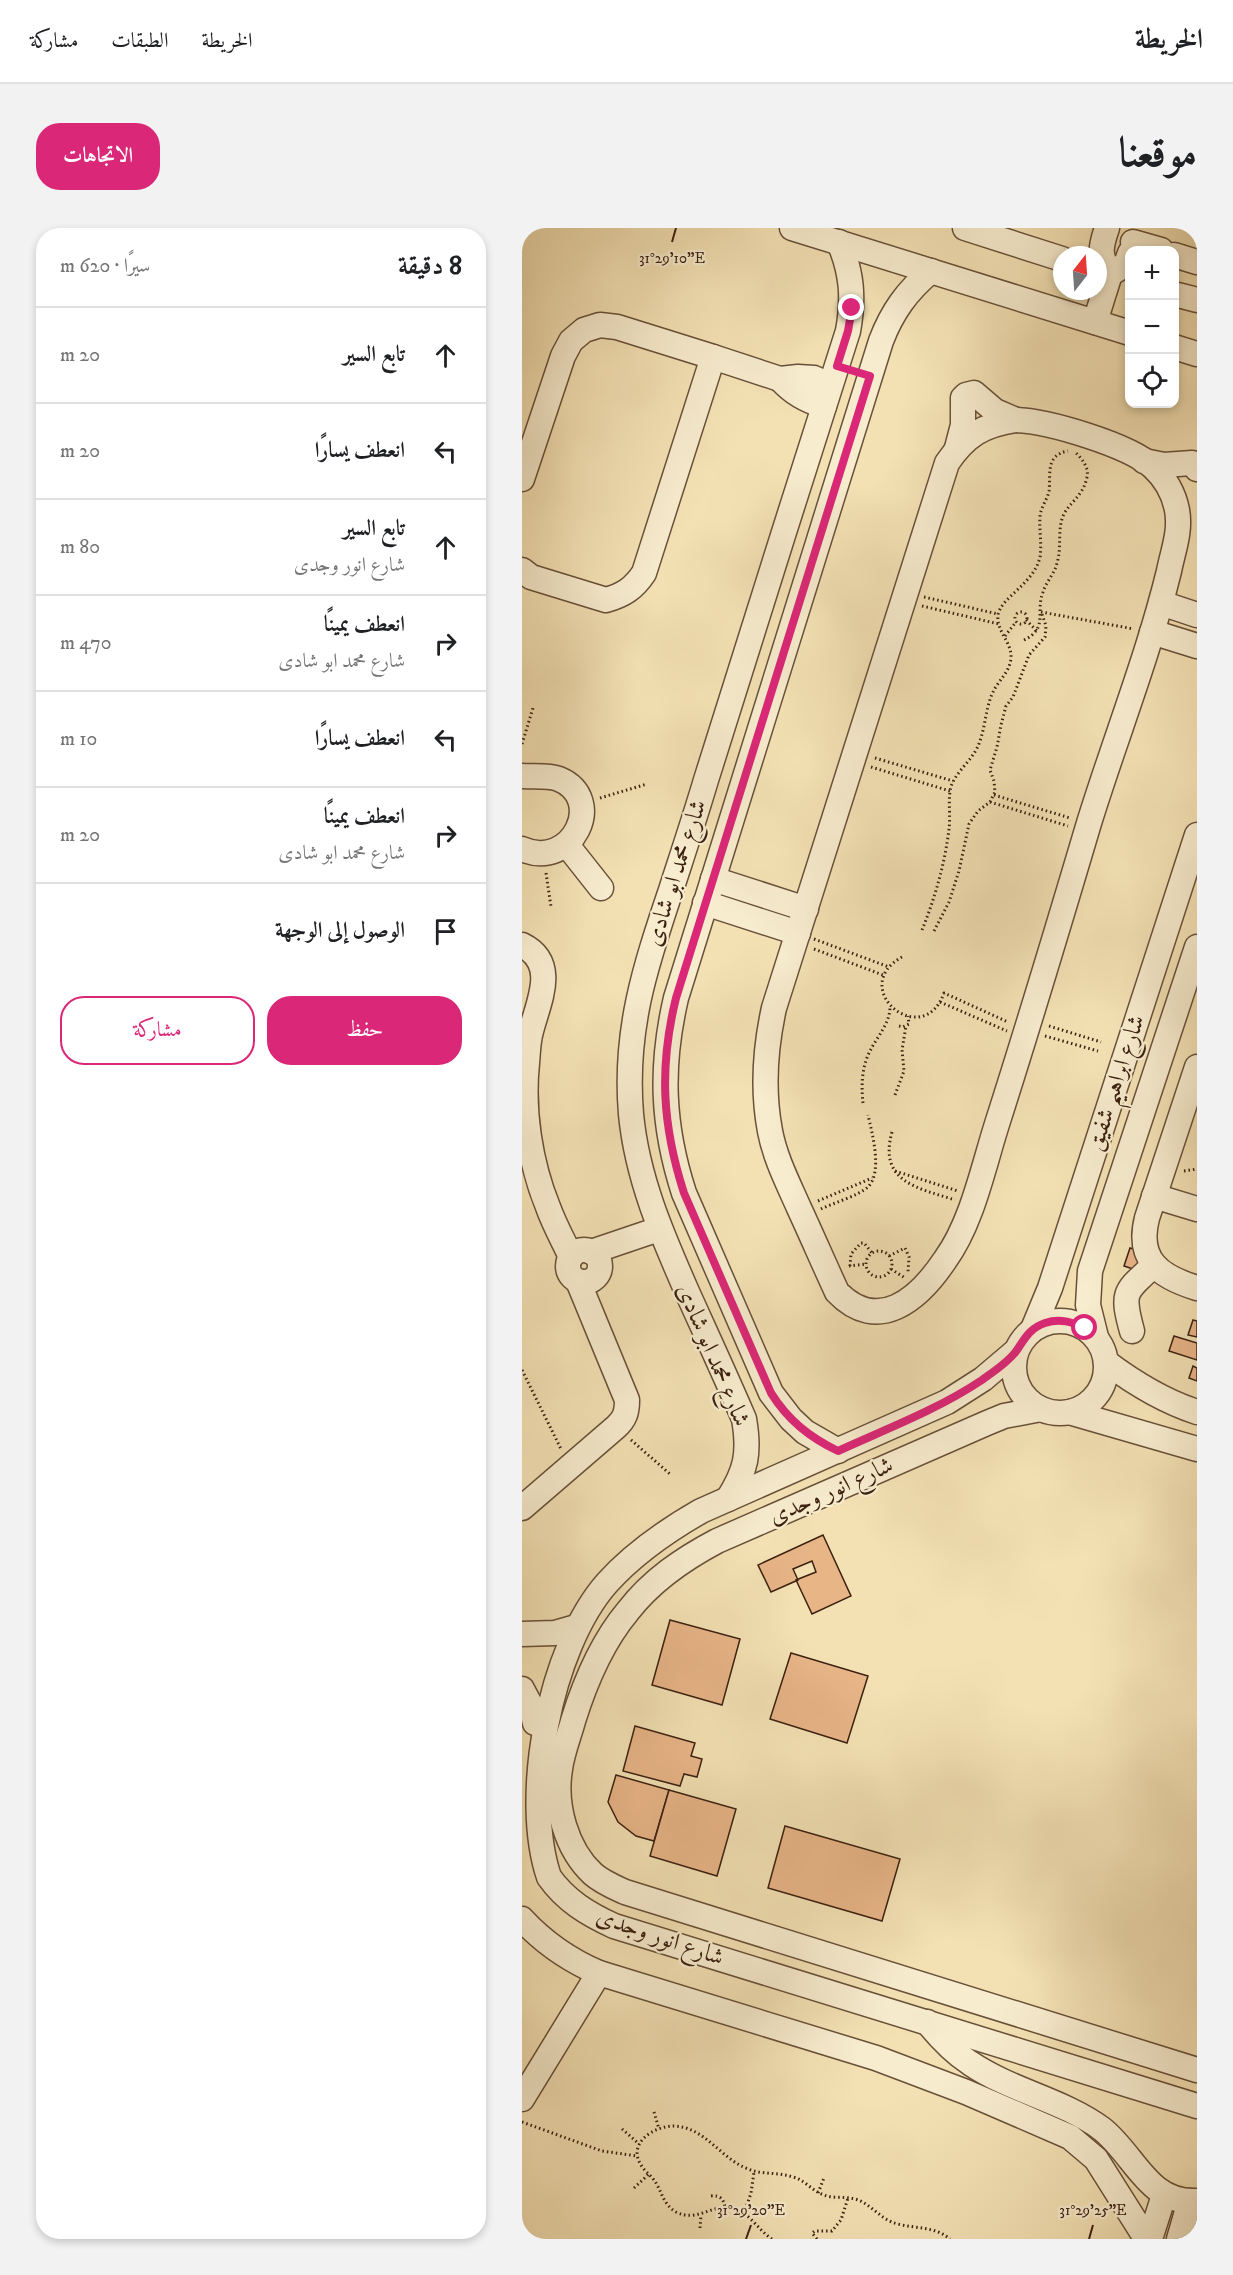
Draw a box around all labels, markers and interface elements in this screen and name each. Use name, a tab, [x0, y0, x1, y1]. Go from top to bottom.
text: الخريطة	[1135, 22, 1203, 57]
text: مشاركة	[30, 28, 78, 54]
text: الطبقات	[111, 28, 168, 54]
text: الخريطة	[201, 28, 253, 54]
button: الاتجاهات	[36, 123, 160, 190]
text: موقعنا	[1119, 128, 1197, 180]
north arrow	[1053, 246, 1107, 300]
map controls	[1125, 246, 1179, 408]
button: +	[1125, 246, 1179, 300]
text: 31°29'10"E	[639, 249, 705, 268]
text: 8 دقيقة	[398, 250, 462, 283]
text: سيرًا · 620 m	[60, 254, 150, 279]
route end	[838, 294, 864, 320]
button: −	[1125, 300, 1179, 354]
icon: ahead	[429, 339, 462, 372]
text: تابع السير	[343, 341, 405, 368]
text: 20 m	[60, 343, 100, 368]
button: locate	[1125, 354, 1179, 408]
icon: left	[429, 435, 462, 468]
text: انعطف يسارًا	[315, 437, 405, 464]
text: 20 m	[60, 439, 100, 464]
text: تابع السير	[343, 515, 405, 542]
icon: ahead	[429, 531, 462, 564]
text: 80 m	[60, 535, 100, 560]
text: شارع انور وجدى	[294, 553, 405, 578]
text: انعطف يمينًا	[324, 611, 405, 638]
icon: right	[429, 627, 462, 660]
text: 470 m	[60, 631, 112, 656]
text: شارع محمد ابو شادى	[278, 649, 405, 674]
icon: left	[429, 723, 462, 756]
text: انعطف يسارًا	[315, 725, 405, 752]
text: 10 m	[60, 727, 97, 752]
street label: شارع محمد ابو شادى	[638, 796, 718, 951]
text: انعطف يمينًا	[324, 803, 405, 830]
icon: right	[429, 819, 462, 852]
text: 20 m	[60, 823, 100, 848]
text: شارع محمد ابو شادى	[278, 841, 405, 866]
icon: arrive	[429, 915, 462, 948]
text: الوصول إلى الوجهة	[275, 917, 405, 944]
button: مشاركة	[60, 996, 255, 1065]
button: حفظ	[267, 996, 462, 1065]
street label: شارع ابراهيم شفيق	[1080, 1011, 1160, 1157]
street label: شارع محمد ابو شادى	[666, 1279, 757, 1432]
route start	[1071, 1314, 1097, 1340]
street label: شارع انور وجدى	[764, 1450, 900, 1535]
street label: شارع انور وجدى	[591, 1901, 728, 1977]
text: 31°29'20"E	[717, 2201, 785, 2220]
text: 31°29'25"E	[1059, 2201, 1127, 2220]

